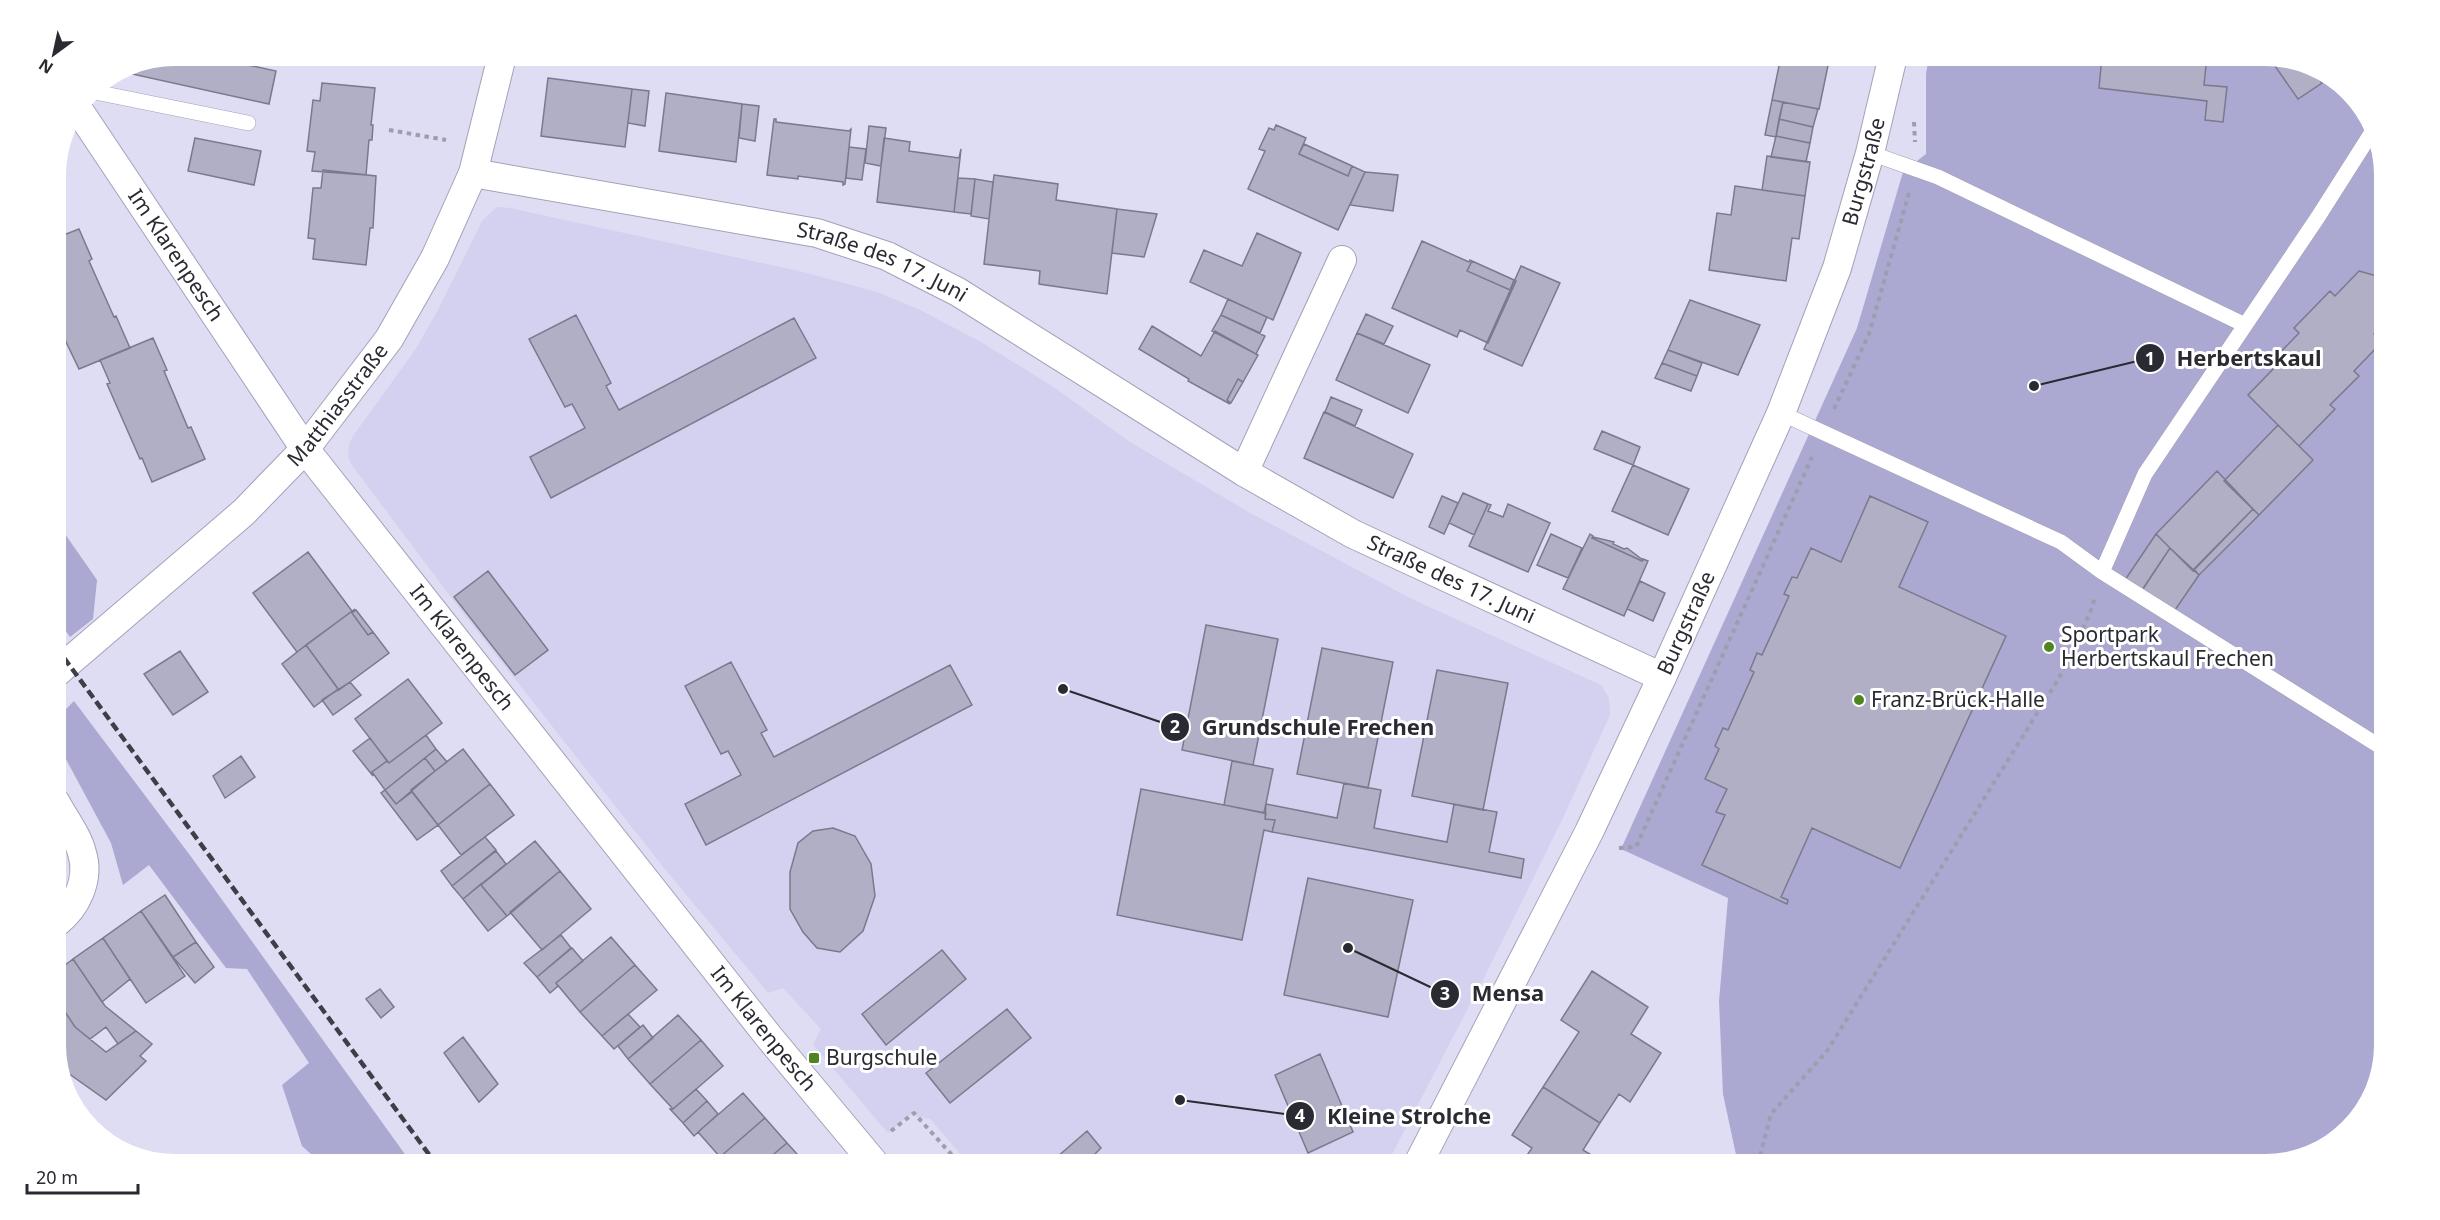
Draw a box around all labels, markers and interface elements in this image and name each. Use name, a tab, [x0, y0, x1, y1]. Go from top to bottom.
north arrow	[24, 24, 84, 84]
text: N	[34, 54, 57, 79]
street label: Burgstraße	[1835, 115, 1891, 229]
street label: Im Klarenpesch	[122, 183, 231, 326]
street label: Straße des 17. Juni	[795, 215, 973, 308]
street label: Matthiasstraße	[280, 337, 394, 472]
callout: Herbertskaul	[2135, 338, 2334, 378]
text: Herbertskaul	[2177, 342, 2321, 372]
text: 1	[2145, 346, 2155, 370]
street label: Straße des 17. Juni	[1363, 528, 1540, 630]
street label: Burgstraße	[1650, 566, 1721, 679]
street label: Im Klarenpesch	[404, 578, 521, 716]
place label: Sportpark Herbertskaul Frechen	[2061, 620, 2274, 672]
marker: Sportpark Herbertskaul Frechen	[2042, 640, 2056, 654]
place label: Franz-Brück-Halle	[1871, 685, 2045, 713]
marker: Franz-Brück-Halle	[1852, 693, 1866, 707]
callout: Grundschule Frechen	[1160, 707, 1446, 747]
text: Grundschule Frechen	[1202, 711, 1434, 741]
text: 2	[1170, 714, 1180, 738]
street label: Im Klarenpesch	[705, 960, 823, 1097]
callout: Mensa	[1430, 974, 1557, 1014]
text: Mensa	[1472, 977, 1544, 1007]
text: 3	[1440, 981, 1450, 1005]
place label: Burgschule	[826, 1043, 937, 1071]
marker: Burgschule	[807, 1051, 821, 1065]
callout: Kleine Strolche	[1285, 1096, 1503, 1136]
text: Kleine Strolche	[1327, 1100, 1491, 1130]
text: 4	[1295, 1103, 1305, 1127]
scale bar	[27, 1157, 138, 1195]
text: 20 m	[36, 1165, 78, 1189]

